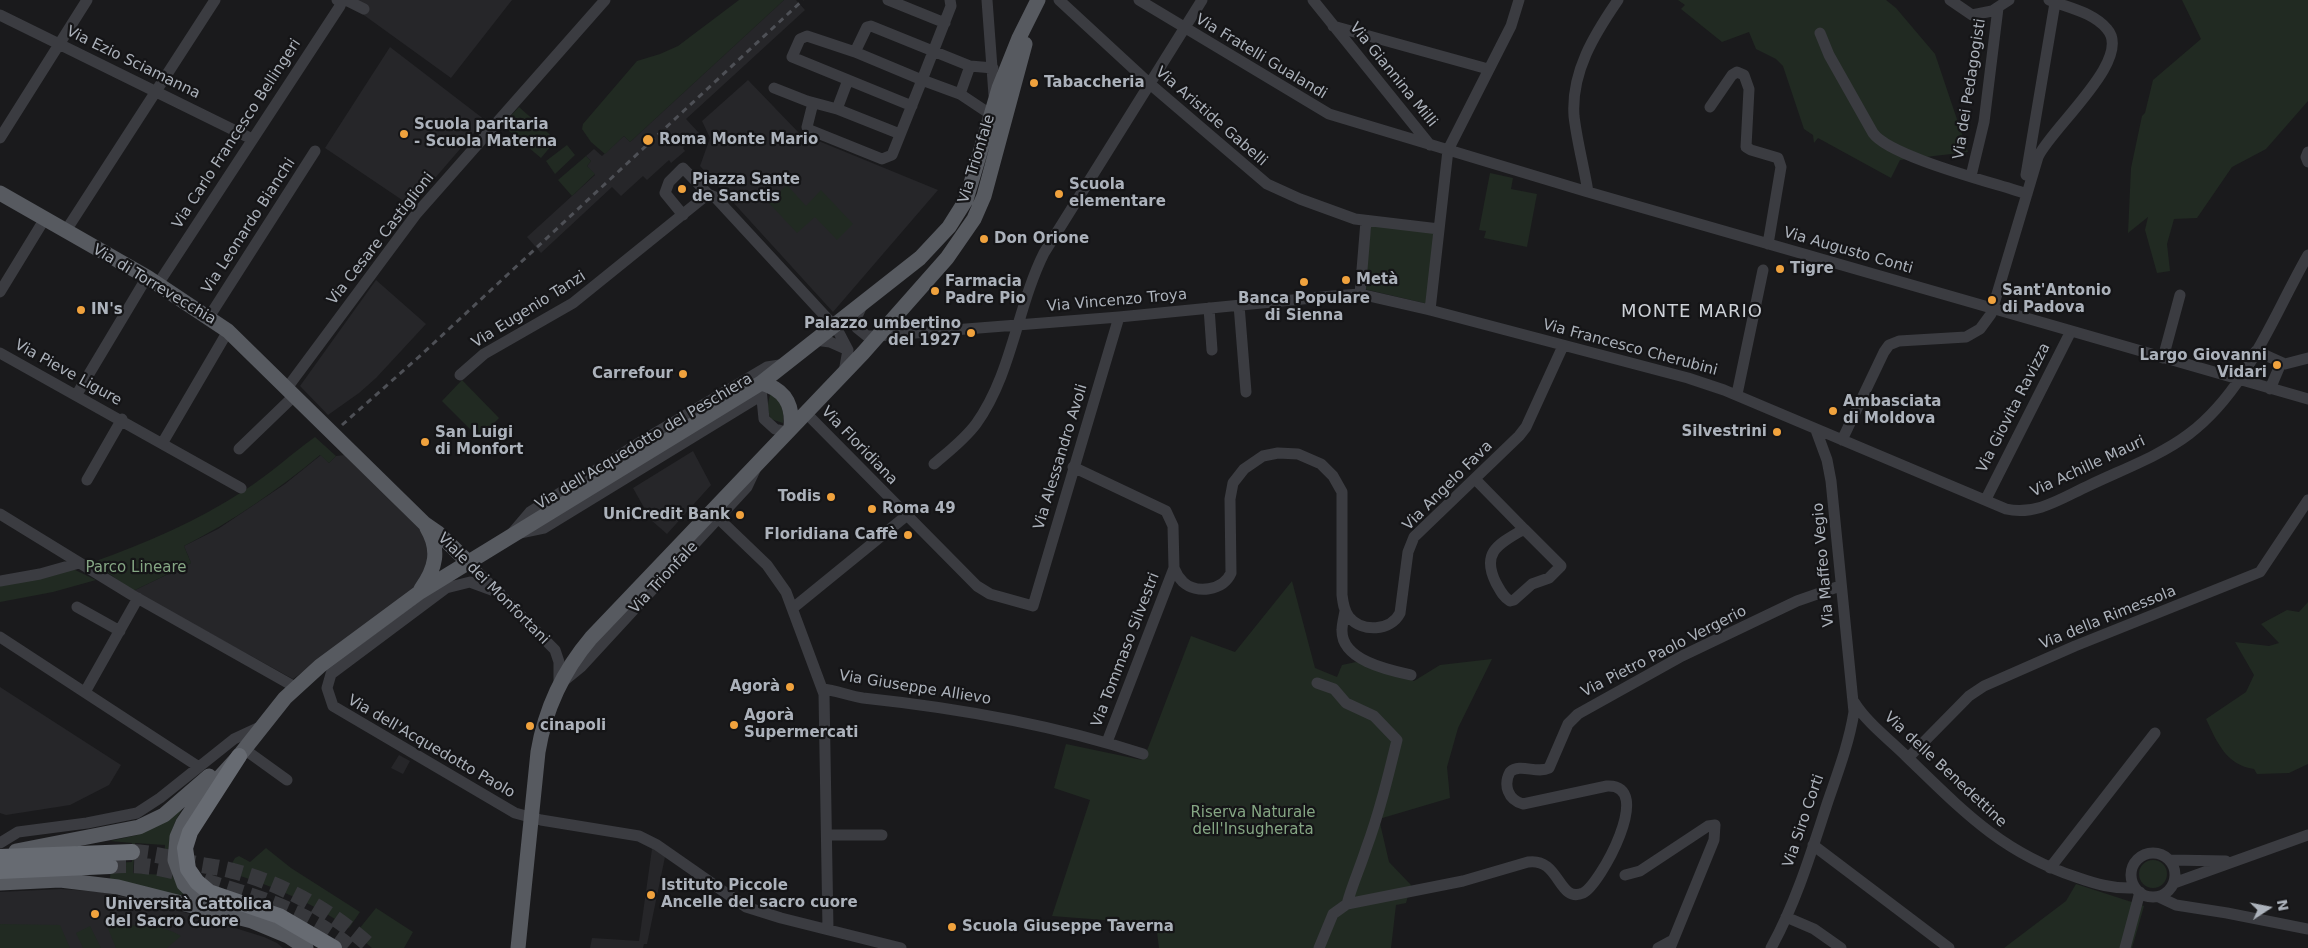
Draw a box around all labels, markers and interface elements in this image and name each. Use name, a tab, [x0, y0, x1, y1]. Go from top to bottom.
street label: Via Fratelli Gualandi	[1192, 11, 1330, 103]
street label: Via dei Pedagogisti	[1950, 17, 1990, 161]
street label: Via Giannina Milli	[1345, 19, 1441, 131]
street label: Via Ezio Sciamanna	[63, 23, 203, 103]
street label: Via Carlo Francesco Bellingeri	[169, 36, 305, 232]
street label: Via Aristide Gabelli	[1151, 64, 1271, 170]
place label: Tabaccheria	[1044, 74, 1145, 92]
marker: Tabaccheria	[1028, 77, 1040, 89]
street label: Via Trionfale	[955, 112, 999, 206]
place label: Scuola paritaria - Scuola Materna	[414, 116, 557, 151]
marker: Scuola paritaria - Scuola Materna	[398, 128, 410, 140]
place label: Roma Monte Mario	[659, 131, 818, 149]
marker: Roma Monte Mario	[641, 133, 655, 147]
street label: Via Leonardo Bianchi	[199, 155, 299, 297]
street label: Via Cesare Castiglioni	[324, 169, 438, 309]
place label: Piazza Sante de Sanctis	[692, 171, 800, 206]
place label: Scuola elementare	[1069, 176, 1166, 211]
marker: Piazza Sante de Sanctis	[676, 183, 688, 195]
marker: Scuola elementare	[1053, 188, 1065, 200]
street label: Via Augusto Conti	[1781, 224, 1915, 278]
place label: Don Orione	[994, 230, 1089, 248]
marker: Don Orione	[978, 233, 990, 245]
street label: Via di Torrevecchia	[89, 241, 219, 329]
place label: Tigre	[1790, 260, 1834, 278]
marker: Tigre	[1774, 263, 1786, 275]
street label: Via Eugenio Tanzi	[469, 268, 589, 352]
place label: Metà	[1356, 271, 1398, 289]
place label: Farmacia Padre Pio	[945, 273, 1026, 308]
marker: Metà	[1340, 274, 1352, 286]
marker: Banca Populare di Sienna	[1298, 276, 1310, 288]
place label: Sant'Antonio di Padova	[2002, 282, 2111, 317]
marker: Farmacia Padre Pio	[929, 285, 941, 297]
street label: Via Vincenzo Troya	[1046, 286, 1188, 316]
place label: Banca Populare di Sienna	[1238, 290, 1370, 325]
marker: Sant'Antonio di Padova	[1986, 294, 1998, 306]
place label: IN's	[91, 301, 123, 319]
district label: MONTE MARIO	[1620, 301, 1764, 323]
marker: IN's	[75, 304, 87, 316]
place label: Palazzo umbertino del 1927	[804, 315, 961, 350]
street label: Via Francesco Cherubini	[1541, 316, 1719, 380]
marker: Palazzo umbertino del 1927	[965, 327, 977, 339]
street label: Via Pieve Ligure	[11, 336, 125, 410]
street label: Via Giovita Ravizza	[1973, 340, 2055, 476]
place label: Largo Giovanni Vidari	[2140, 347, 2267, 382]
marker: Largo Giovanni Vidari	[2271, 359, 2283, 371]
place label: Carrefour	[592, 365, 673, 383]
marker: Carrefour	[677, 368, 689, 380]
street label: Via dell'Acquedotto del Peschiera	[532, 370, 756, 514]
street label: Via Alessandro Avoli	[1030, 382, 1092, 532]
place label: Ambasciata di Moldova	[1843, 393, 1941, 428]
street label: Via Floridiana	[817, 403, 901, 489]
marker: Ambasciata di Moldova	[1827, 405, 1839, 417]
place label: Silvestrini	[1682, 423, 1767, 441]
place label: San Luigi di Monfort	[435, 424, 523, 459]
marker: Silvestrini	[1771, 426, 1783, 438]
street label: Via Achille Mauri	[2028, 433, 2148, 501]
marker: San Luigi di Monfort	[419, 436, 431, 448]
street label: Via Angelo Fava	[1399, 437, 1497, 535]
place label: Todis	[778, 488, 821, 506]
marker: Todis	[825, 491, 837, 503]
place label: Roma 49	[882, 500, 956, 518]
street label: Via Maffeo Vegio	[1810, 502, 1838, 628]
marker: Roma 49	[866, 503, 878, 515]
place label: UniCredit Bank	[603, 506, 730, 524]
marker: UniCredit Bank	[734, 509, 746, 521]
place label: Floridiana Caffè	[764, 526, 898, 544]
marker: Floridiana Caffè	[902, 529, 914, 541]
street label: Viale dei Monfortani	[434, 530, 552, 648]
street label: Via Trionfale	[626, 538, 702, 618]
park label: Parco Lineare	[85, 559, 187, 577]
street label: Via Tommaso Silvestri	[1088, 570, 1164, 730]
street label: Via della Rimessola	[2037, 582, 2179, 654]
street label: Via Pietro Paolo Vergerio	[1578, 602, 1750, 702]
street label: Via Giuseppe Allievo	[838, 667, 992, 709]
place label: Agorà	[730, 678, 780, 696]
marker: Agorà	[784, 681, 796, 693]
street label: Via dell'Acquedotto Paolo	[344, 692, 518, 802]
place label: Agorà Supermercati	[744, 707, 858, 742]
street label: Via delle Benedettine	[1880, 709, 2010, 831]
place label: cinapoli	[540, 717, 606, 735]
marker: Agorà Supermercati	[728, 719, 740, 731]
marker: cinapoli	[524, 720, 536, 732]
street label: Via Siro Corti	[1780, 772, 1828, 870]
park label: Riserva Naturale dell'Insugherata	[1190, 804, 1316, 839]
place label: Istituto Piccole Ancelle del sacro cuore	[661, 877, 858, 912]
north arrow	[2243, 883, 2293, 933]
marker: Istituto Piccole Ancelle del sacro cuore	[645, 889, 657, 901]
place label: Università Cattolica del Sacro Cuore	[105, 896, 272, 931]
text: N	[2274, 898, 2292, 912]
marker: Università Cattolica del Sacro Cuore	[89, 908, 101, 920]
place label: Scuola Giuseppe Taverna	[962, 918, 1174, 936]
marker: Scuola Giuseppe Taverna	[946, 921, 958, 933]

